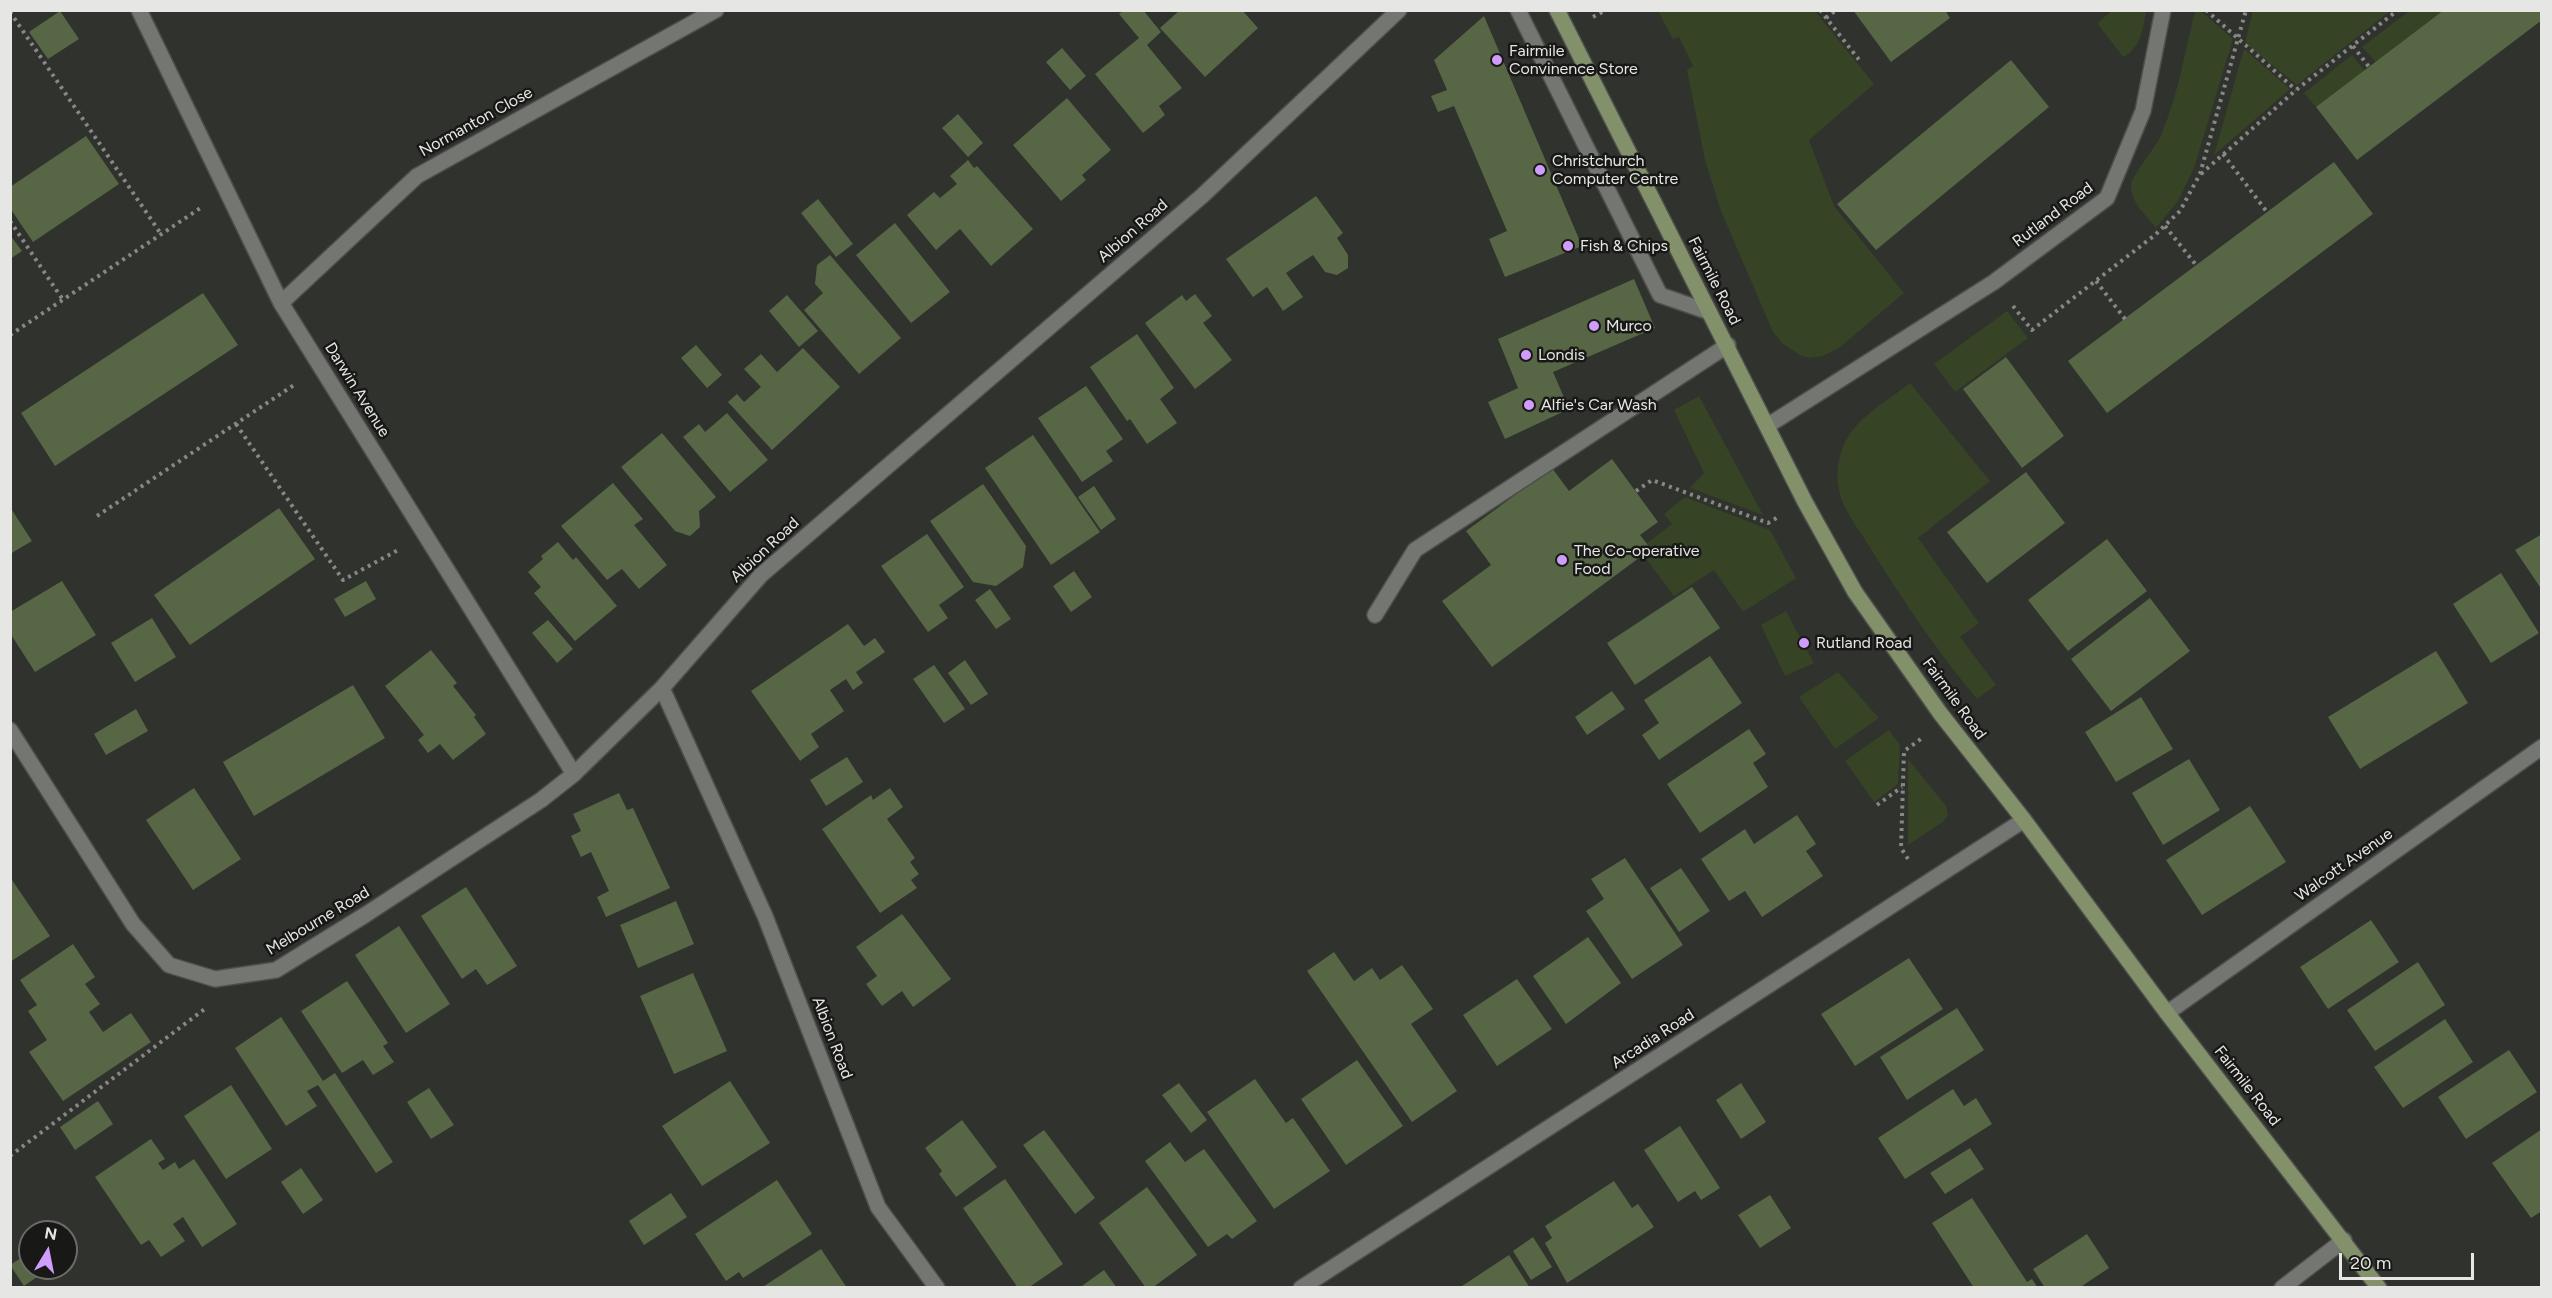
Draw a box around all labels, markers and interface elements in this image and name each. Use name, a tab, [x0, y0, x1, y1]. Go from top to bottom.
place label: Fairmile Convinence Store	[1509, 41, 1638, 79]
marker: Fairmile Convinence Store	[1490, 53, 1504, 67]
street label: Normanton Close	[416, 83, 536, 161]
place label: Christchurch Computer Centre	[1552, 151, 1678, 189]
marker: Christchurch Computer Centre	[1533, 163, 1547, 177]
street label: Rutland Road	[2009, 179, 2097, 251]
street label: Albion Road	[1094, 195, 1172, 267]
street label: Fairmile Road	[1684, 234, 1744, 328]
place label: Fish & Chips	[1580, 236, 1668, 256]
marker: Fish & Chips	[1561, 239, 1575, 253]
place label: Murco	[1606, 316, 1652, 336]
marker: Murco	[1587, 319, 1601, 333]
street label: Darwin Avenue	[320, 339, 394, 441]
place label: Londis	[1538, 345, 1585, 365]
marker: Londis	[1519, 348, 1533, 362]
place label: Alfie's Car Wash	[1541, 395, 1657, 415]
marker: Alfie's Car Wash	[1522, 398, 1536, 412]
street label: Albion Road	[727, 514, 803, 586]
place label: The Co-operative Food	[1574, 541, 1700, 579]
marker: The Co-operative Food	[1555, 553, 1569, 567]
place label: Rutland Road	[1816, 633, 1912, 653]
marker: Rutland Road	[1797, 636, 1811, 650]
street label: Fairmile Road	[1918, 654, 1990, 744]
street label: Walcott Avenue	[2292, 824, 2396, 906]
street label: Melbourne Road	[263, 883, 373, 959]
street label: Albion Road	[808, 994, 856, 1082]
street label: Arcadia Road	[1608, 1005, 1698, 1073]
street label: Fairmile Road	[2210, 1042, 2284, 1130]
north arrow	[18, 1220, 78, 1280]
text: N	[43, 1223, 59, 1244]
scale bar	[2342, 1241, 2477, 1279]
text: 20 m	[2350, 1252, 2391, 1274]

